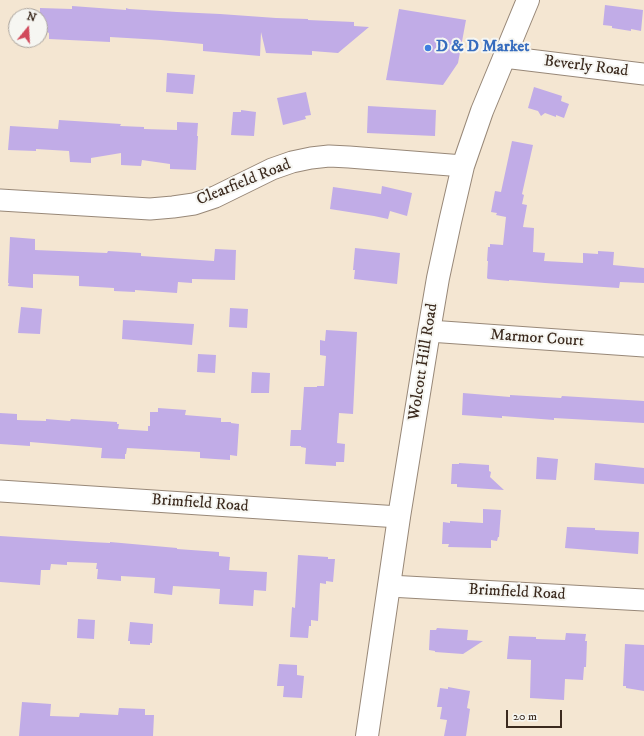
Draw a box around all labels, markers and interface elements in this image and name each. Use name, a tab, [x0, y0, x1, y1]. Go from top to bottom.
north arrow	[8, 8, 48, 48]
text: N	[25, 9, 38, 26]
place label: D & D Market	[436, 38, 529, 58]
marker: D & D Market	[423, 43, 433, 53]
street label: Beverly Road	[543, 52, 629, 82]
street label: Clearfield Road	[194, 155, 294, 211]
street label: Wolcott Hill Road	[405, 302, 443, 422]
street label: Marmor Court	[490, 326, 584, 352]
street label: Brimfield Road	[151, 491, 249, 517]
street label: Brimfield Road	[468, 581, 566, 605]
scale bar	[508, 702, 564, 728]
text: 20 m	[513, 709, 537, 724]

